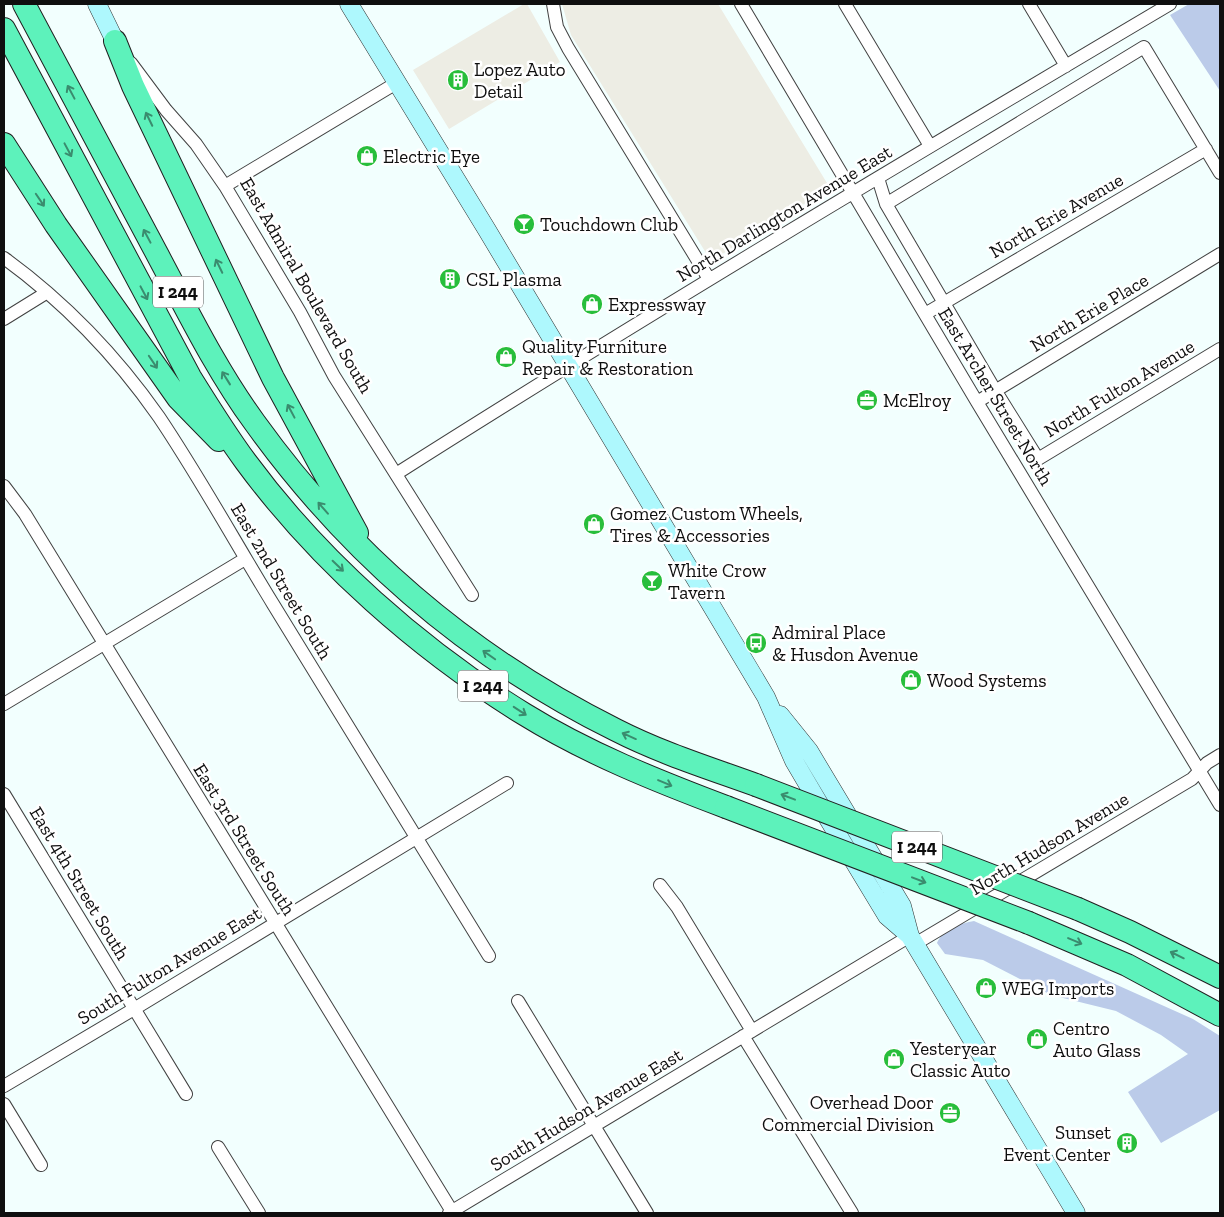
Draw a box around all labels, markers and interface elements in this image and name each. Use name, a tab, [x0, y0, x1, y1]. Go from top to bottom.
place label: Lopez Auto Detail	[474, 58, 566, 103]
building icon: Lopez Auto Detail	[446, 68, 470, 92]
one-way arrow	[66, 85, 76, 100]
one-way arrow	[144, 112, 153, 127]
street label: North Darlington Avenue East	[673, 140, 896, 287]
one-way arrow	[63, 142, 73, 156]
shop icon: Electric Eye	[355, 144, 379, 168]
place label: Electric Eye	[383, 145, 480, 168]
street label: North Erie Avenue	[985, 168, 1127, 263]
street label: East Admiral Boulevard South	[235, 173, 378, 398]
one-way arrow	[35, 193, 45, 207]
bar icon: Touchdown Club	[512, 212, 536, 236]
place label: Touchdown Club	[540, 213, 678, 236]
one-way arrow	[142, 229, 152, 243]
one-way arrow	[214, 258, 224, 273]
building icon: CSL Plasma	[438, 267, 462, 291]
place label: CSL Plasma	[466, 268, 562, 291]
street label: North Erie Place	[1026, 268, 1153, 357]
road number: I 244	[153, 276, 203, 308]
one-way arrow	[140, 285, 149, 300]
shop icon: Expressway	[580, 292, 604, 316]
place label: Expressway	[608, 293, 706, 316]
street label: East Archer Street North	[933, 303, 1058, 490]
street label: North Fulton Avenue	[1040, 334, 1199, 442]
place label: Quality Furniture Repair & Restoration	[522, 335, 693, 380]
shop icon: Quality Furniture Repair & Restoration	[494, 345, 518, 369]
one-way arrow	[148, 355, 158, 369]
one-way arrow	[221, 371, 231, 385]
office icon: McElroy	[855, 388, 879, 412]
place label: McElroy	[883, 389, 952, 412]
one-way arrow	[286, 404, 296, 419]
street label: East 2nd Street South	[226, 499, 337, 664]
one-way arrow	[317, 501, 329, 514]
place label: Gomez Custom Wheels, Tires & Accessories	[610, 502, 803, 547]
shop icon: Gomez Custom Wheels, Tires & Accessories	[582, 512, 606, 536]
place label: White Crow Tavern	[668, 559, 767, 604]
one-way arrow	[332, 560, 345, 572]
bar icon: White Crow Tavern	[640, 569, 664, 593]
place label: Admiral Place & Husdon Avenue	[772, 621, 918, 666]
bus stop icon: Admiral Place & Husdon Avenue	[744, 631, 768, 655]
one-way arrow	[482, 650, 496, 660]
shop icon: Wood Systems	[899, 668, 923, 692]
place label: Wood Systems	[927, 669, 1047, 692]
road number: I 244	[458, 670, 508, 701]
one-way arrow	[512, 706, 526, 716]
one-way arrow	[622, 731, 637, 741]
street label: East 3rd Street South	[189, 759, 301, 920]
one-way arrow	[657, 779, 672, 789]
street label: North Hudson Avenue	[966, 787, 1133, 900]
one-way arrow	[780, 792, 795, 801]
street label: East 4th Street South	[25, 802, 135, 964]
road number: I 244	[892, 832, 942, 862]
one-way arrow	[911, 876, 926, 885]
street label: South Fulton Avenue East	[73, 901, 265, 1029]
one-way arrow	[1067, 938, 1082, 947]
one-way arrow	[1170, 950, 1185, 959]
shop icon: WEG Imports	[974, 976, 998, 1000]
place label: WEG Imports	[1002, 977, 1114, 1000]
place label: Centro Auto Glass	[1053, 1017, 1141, 1062]
shop icon: Centro Auto Glass	[1025, 1027, 1049, 1051]
place label: Yesteryear Classic Auto	[909, 1037, 1011, 1082]
street label: South Hudson Avenue East	[486, 1043, 687, 1176]
shop icon: Yesteryear Classic Auto	[882, 1047, 906, 1071]
place label: Overhead Door Commercial Division	[762, 1091, 934, 1136]
office icon: Overhead Door Commercial Division	[938, 1101, 962, 1125]
place label: Sunset Event Center	[1003, 1121, 1111, 1166]
building icon: Sunset Event Center	[1115, 1131, 1139, 1155]

